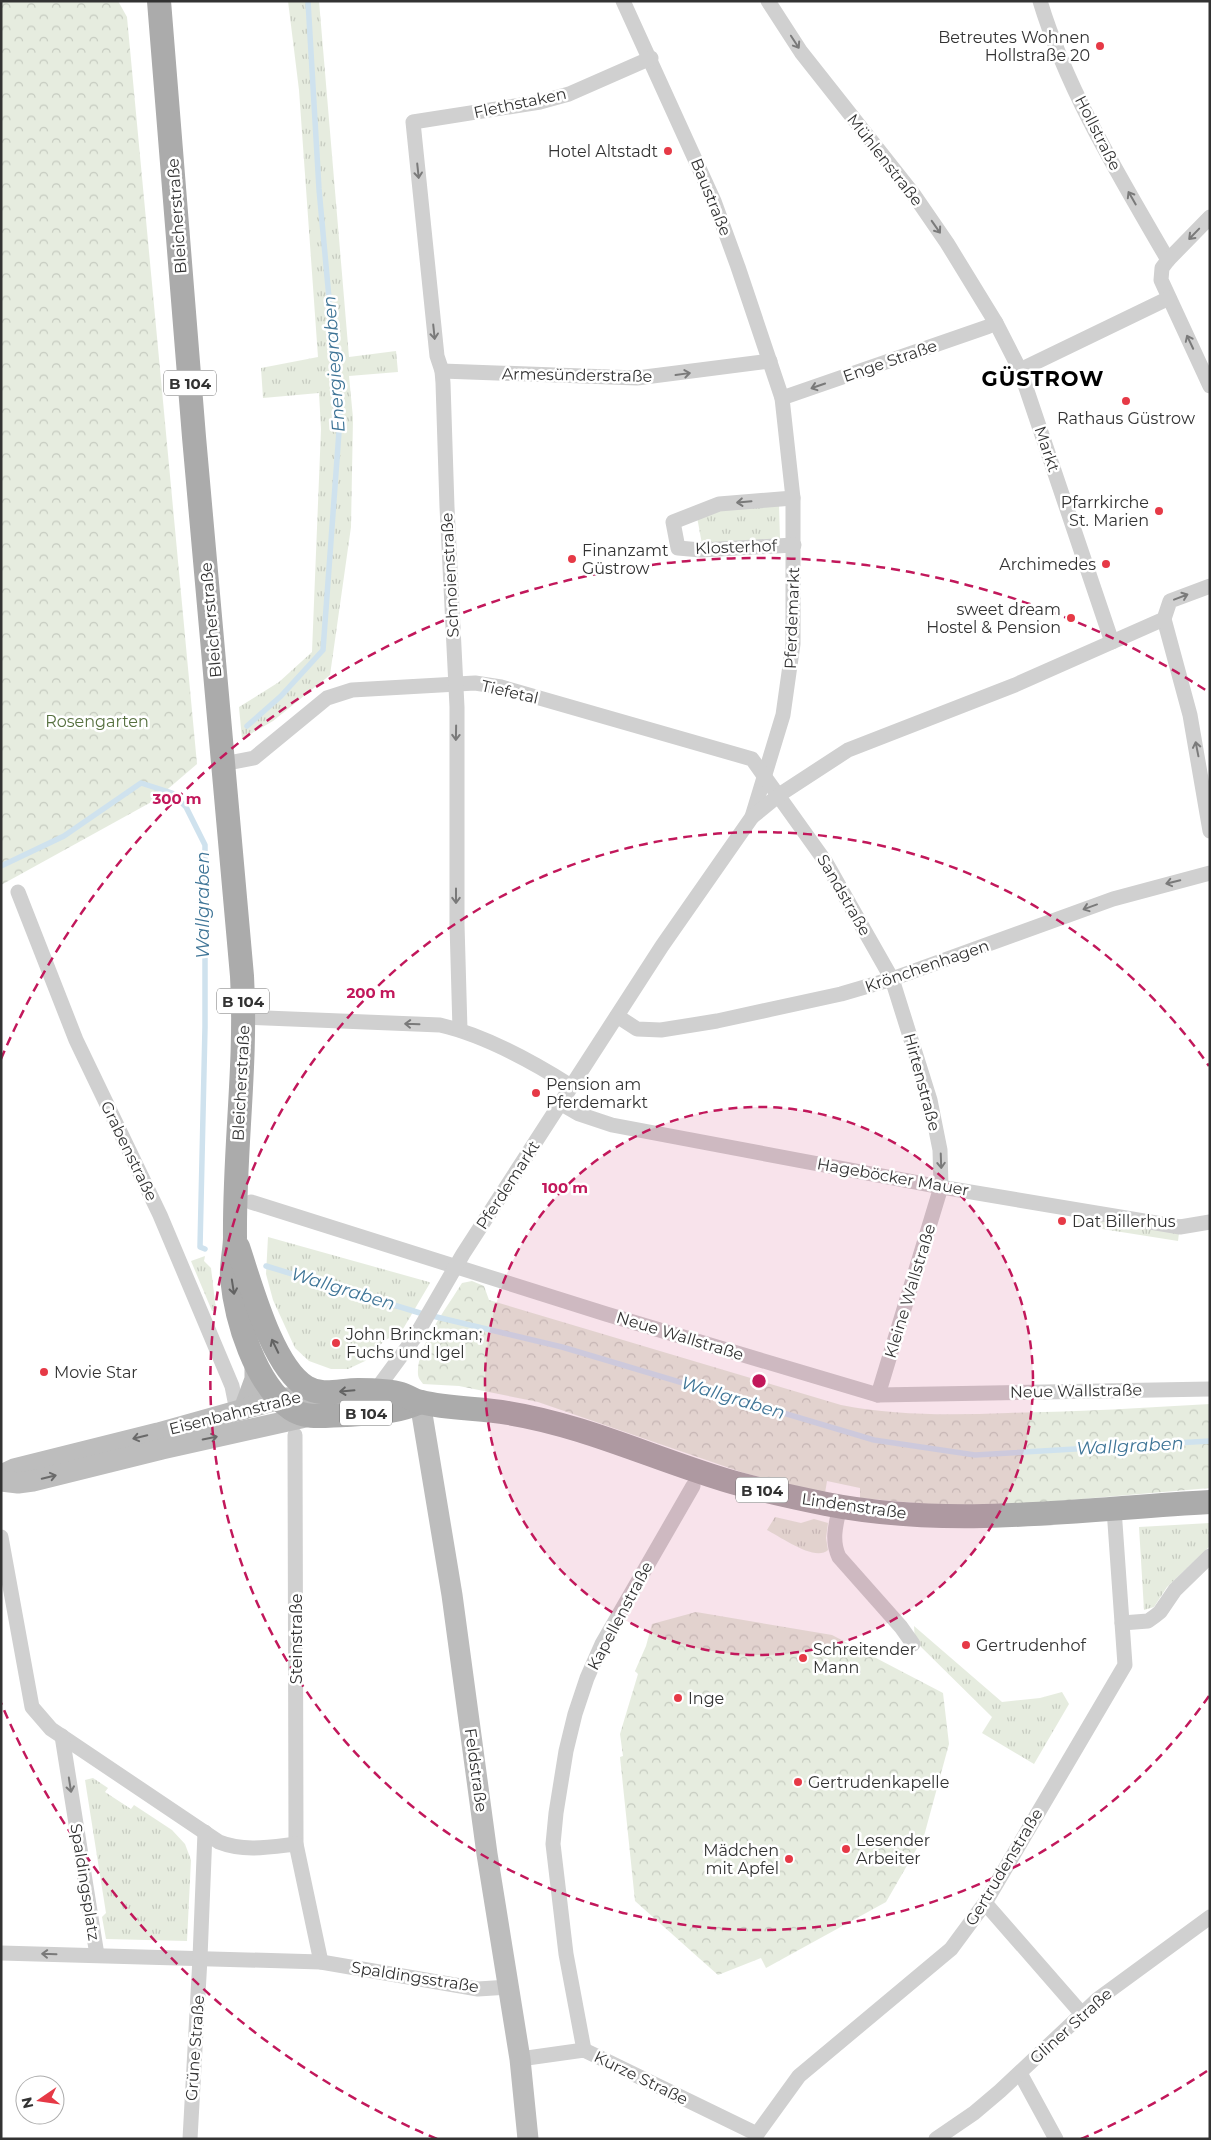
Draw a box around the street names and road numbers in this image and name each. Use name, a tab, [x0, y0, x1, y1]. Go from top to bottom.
street label: Flethstaken	[472, 84, 568, 122]
street label: Hollstraße	[1071, 92, 1125, 174]
street label: Mühlenstraße	[843, 110, 927, 210]
street label: Baustraße	[687, 155, 735, 239]
street label: Bleicherstraße	[163, 158, 191, 274]
street label: Enge Straße	[840, 336, 940, 386]
street label: Armesünderstraße	[502, 364, 652, 386]
road number: B 104	[164, 370, 216, 396]
street label: Markt	[1030, 424, 1064, 475]
street label: Schnoienstraße	[437, 512, 463, 638]
street label: Klosterhof	[695, 536, 778, 558]
street label: Bleicherstraße	[196, 561, 226, 679]
street label: Pferdemarkt	[781, 566, 803, 669]
street label: Tiefetal	[480, 676, 540, 708]
street label: Sandstraße	[813, 851, 875, 939]
street label: Krönchenhagen	[862, 936, 992, 996]
road number: B 104	[217, 988, 269, 1014]
street label: Bleicherstraße	[228, 1025, 254, 1141]
street label: Hirtenstraße	[900, 1031, 944, 1133]
street label: Grabenstraße	[97, 1098, 161, 1204]
street label: Pferdemarkt	[472, 1137, 544, 1233]
street label: Hageböcker Mauer	[816, 1154, 970, 1200]
street label: Kleine Wallstraße	[881, 1222, 939, 1360]
street label: Neue Wallstraße	[614, 1308, 746, 1364]
street label: Neue Wallstraße	[1010, 1380, 1142, 1402]
street label: Eisenbahnstraße	[167, 1387, 303, 1439]
road number: B 104	[340, 1400, 392, 1426]
road number: B 104	[736, 1478, 788, 1502]
street label: Lindenstraße	[800, 1489, 908, 1523]
street label: Kapellenstraße	[583, 1559, 657, 1673]
street label: Steinstraße	[287, 1594, 306, 1684]
street label: Feldstraße	[461, 1727, 491, 1813]
street label: Gertrudenstraße	[961, 1805, 1047, 1929]
street label: Spaldingsplatz	[66, 1822, 104, 1942]
street label: Spaldingsstraße	[350, 1958, 480, 1996]
street label: Gliner Straße	[1026, 1984, 1116, 2068]
street label: Grüne Straße	[182, 1994, 208, 2102]
street label: Kurze Straße	[591, 2047, 691, 2109]

